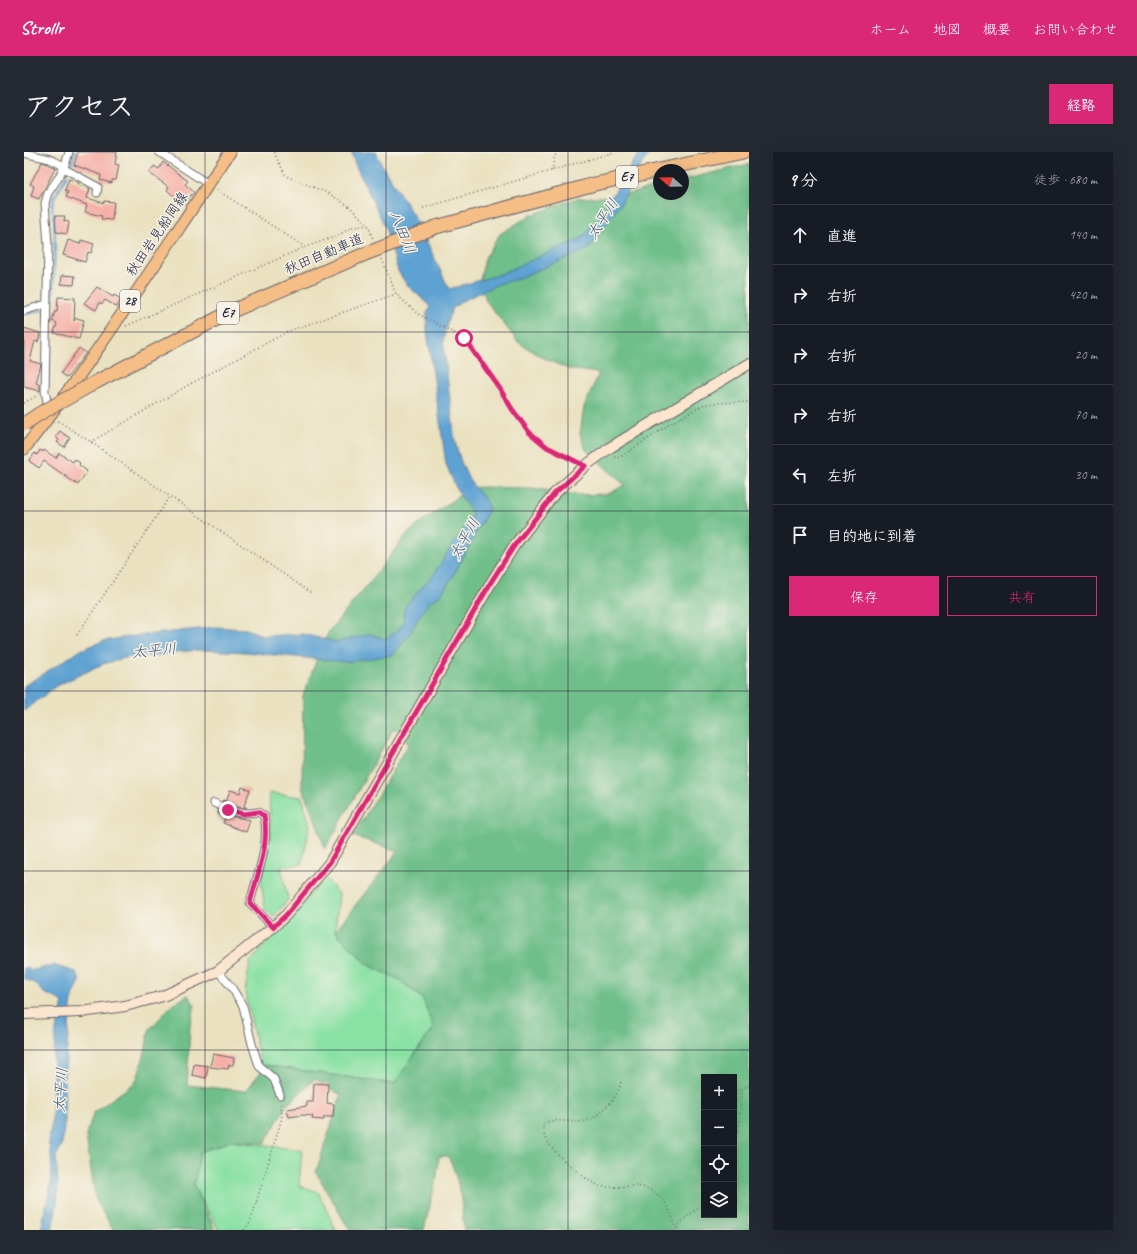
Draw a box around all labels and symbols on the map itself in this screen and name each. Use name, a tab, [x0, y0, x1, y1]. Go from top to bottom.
north arrow	[653, 164, 689, 200]
road number: E7	[616, 166, 638, 188]
street label: 秋田岩見船岡線	[123, 189, 191, 279]
water label: 太平川	[583, 195, 623, 243]
water label: 八田川	[385, 208, 419, 256]
street label: 秋田自動車道	[282, 230, 366, 278]
road number: 28	[120, 290, 140, 312]
road number: E7	[217, 302, 239, 324]
route start	[455, 329, 473, 347]
water label: 太平川	[446, 515, 484, 563]
water label: 太平川	[131, 639, 177, 663]
route end	[219, 801, 237, 819]
water label: 太平川	[50, 1067, 72, 1113]

